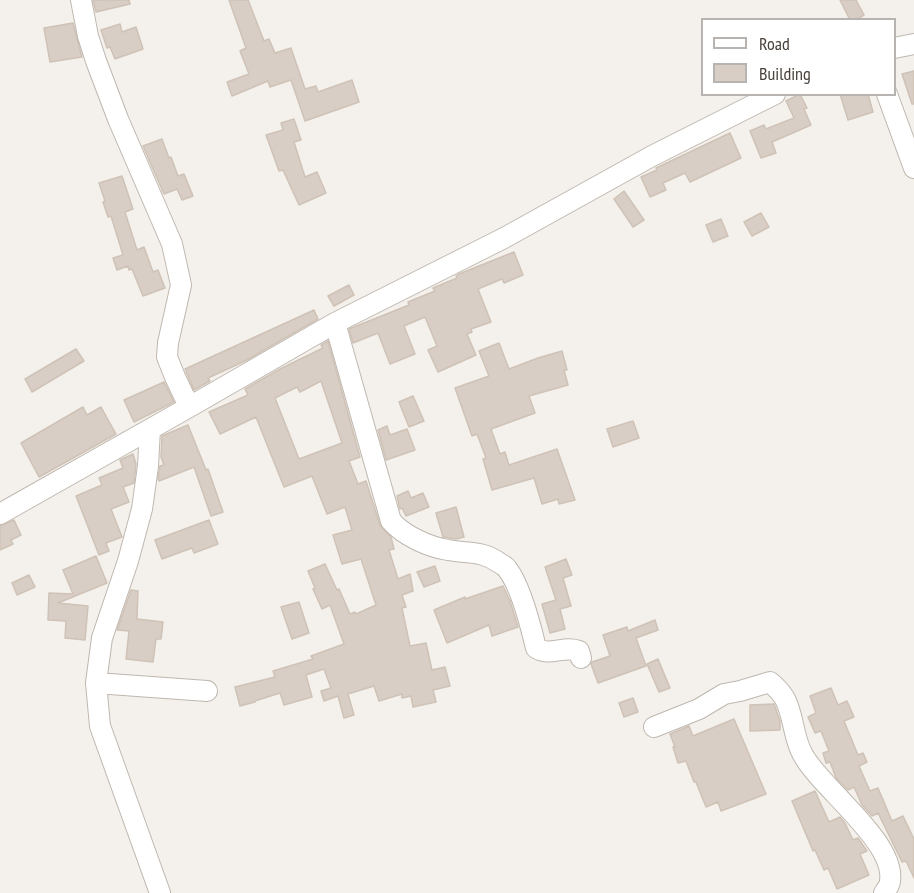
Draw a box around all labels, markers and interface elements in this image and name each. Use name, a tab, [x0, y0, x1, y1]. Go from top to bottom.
legend	[701, 18, 896, 96]
text: Road	[759, 32, 790, 55]
text: Building	[759, 62, 811, 85]

